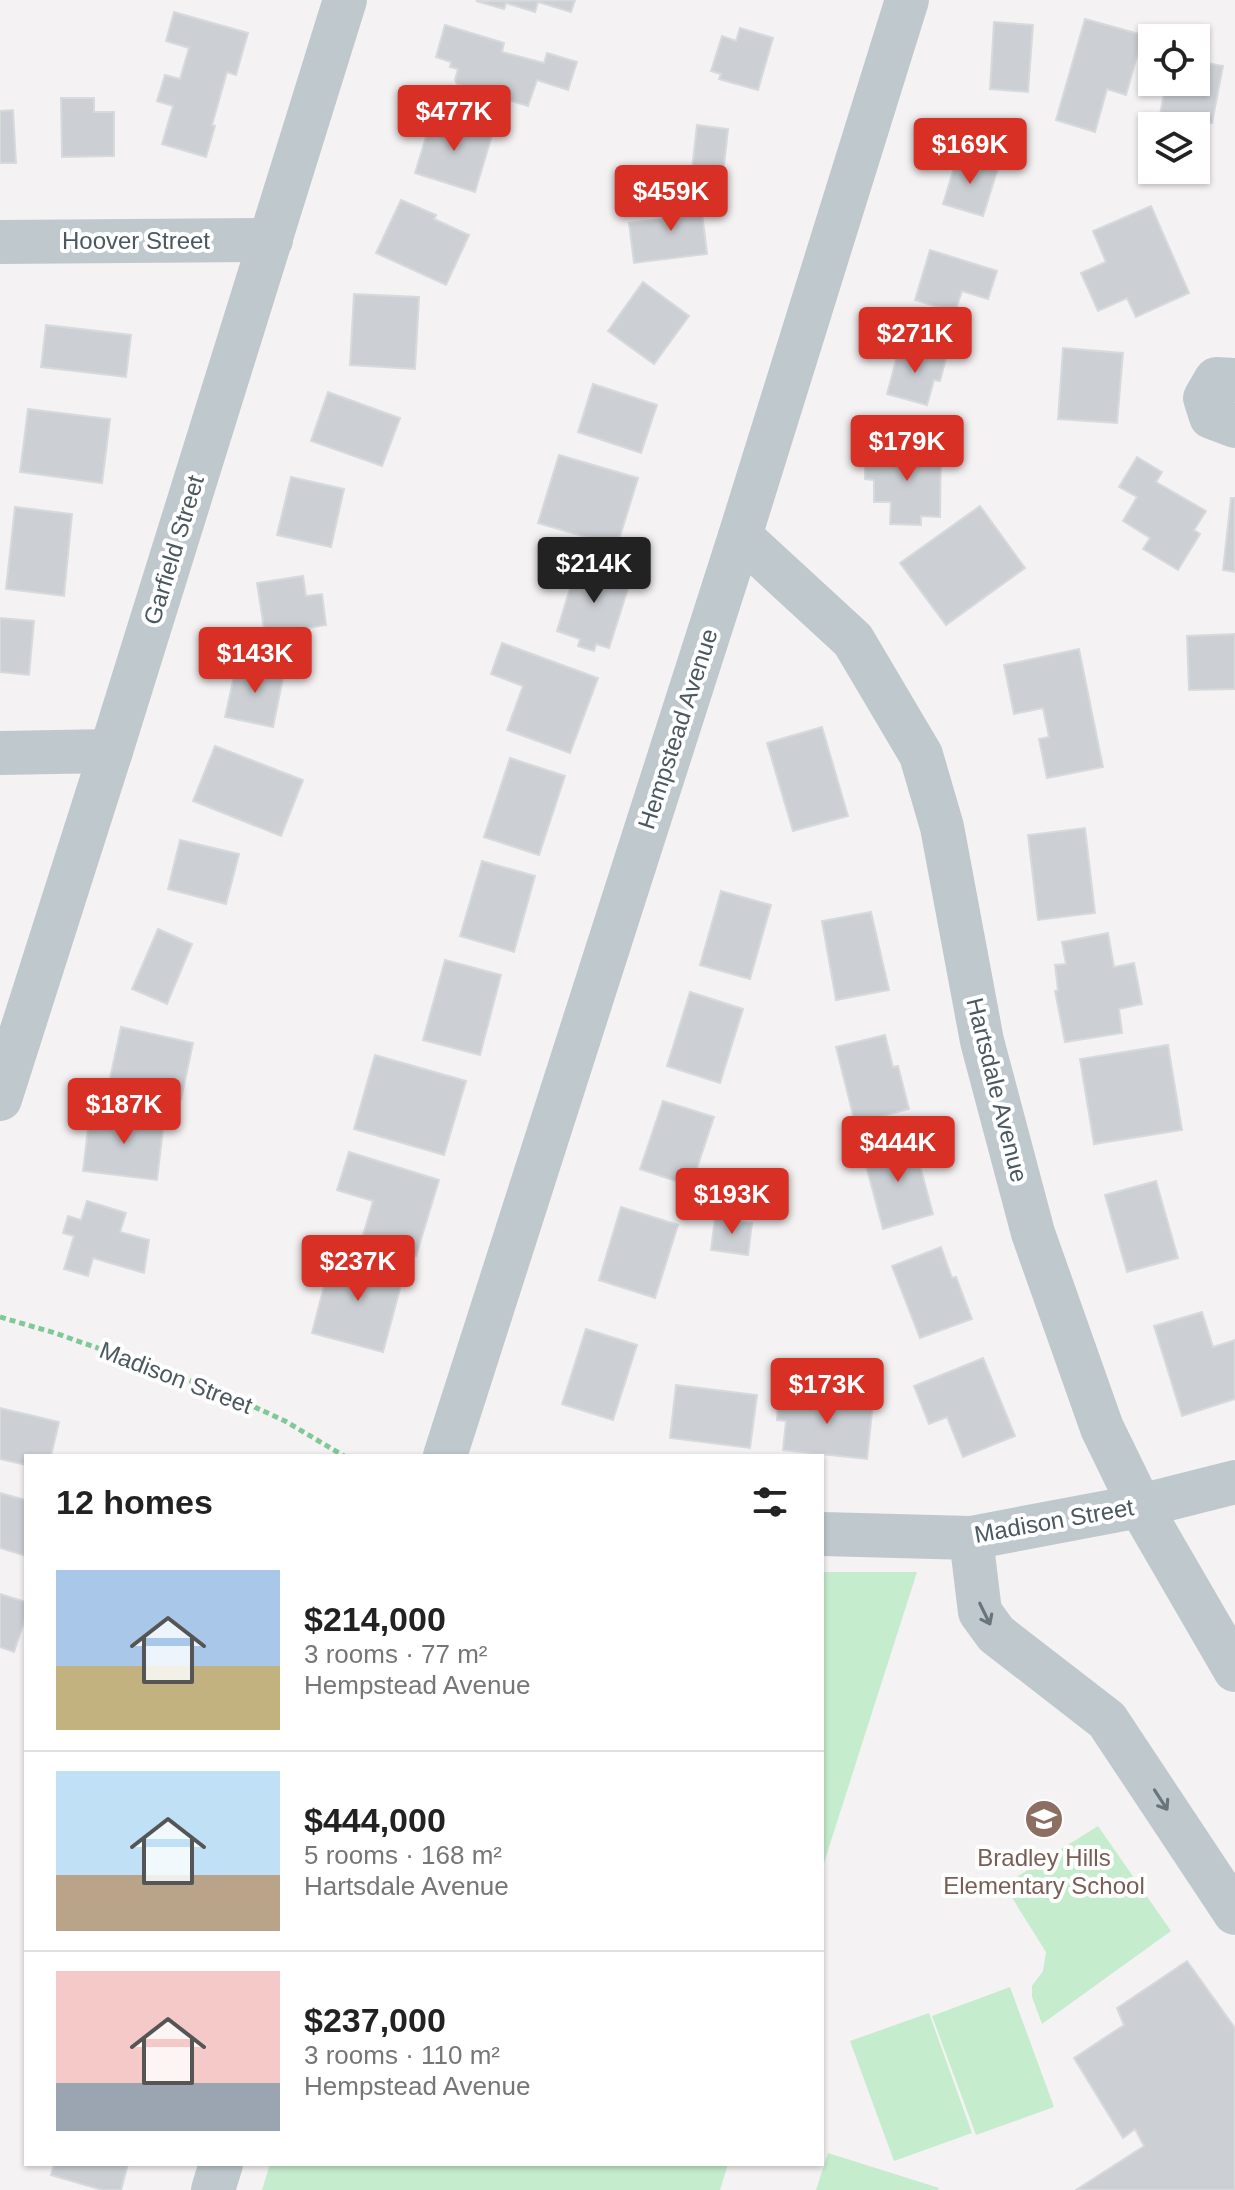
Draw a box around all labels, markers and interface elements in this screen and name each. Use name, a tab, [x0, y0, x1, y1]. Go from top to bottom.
map controls	[1138, 24, 1210, 184]
button: locate	[1138, 24, 1210, 96]
pin: $477K	[398, 85, 510, 153]
text: $477K	[416, 96, 492, 126]
button: layers	[1138, 112, 1210, 184]
pin: $169K	[914, 118, 1026, 186]
text: $169K	[932, 129, 1008, 159]
pin: $459K	[615, 165, 727, 233]
text: $459K	[633, 176, 709, 206]
street label: Hoover Street	[62, 227, 210, 254]
pin: $271K	[859, 307, 971, 375]
text: $271K	[877, 318, 953, 348]
pin: $179K	[851, 415, 963, 483]
text: $179K	[869, 426, 945, 456]
street label: Garfield Street	[138, 472, 209, 628]
pin: $214K	[538, 537, 650, 605]
text: $214K	[556, 548, 632, 578]
street label: Hempstead Avenue	[632, 625, 723, 832]
pin: $143K	[199, 627, 311, 695]
text: $143K	[217, 638, 293, 668]
street label: Hartsdale Avenue	[962, 995, 1033, 1185]
pin: $187K	[68, 1078, 180, 1146]
text: $187K	[86, 1089, 162, 1119]
pin: $444K	[842, 1116, 954, 1184]
text: $444K	[860, 1127, 936, 1157]
pin: $193K	[676, 1168, 788, 1236]
text: $193K	[694, 1179, 770, 1209]
pin: $237K	[302, 1235, 414, 1303]
text: $237K	[320, 1246, 396, 1276]
street label: Madison Street	[96, 1336, 257, 1419]
pin: $173K	[771, 1358, 883, 1426]
text: $173K	[789, 1369, 865, 1399]
icon: filters	[748, 1480, 792, 1524]
text: 12 homes	[56, 1483, 213, 1521]
street label: Madison Street	[972, 1493, 1136, 1548]
text: $214,000	[304, 1600, 446, 1638]
icon: home	[120, 1602, 216, 1698]
one-way arrow	[978, 1602, 993, 1625]
text: 3 rooms · 77 m²	[304, 1639, 488, 1669]
text: Hempstead Avenue	[304, 1670, 530, 1700]
one-way arrow	[1153, 1788, 1169, 1811]
school or university icon: Bradley Hills Elementary School	[1023, 1798, 1065, 1840]
text: $444,000	[304, 1801, 446, 1839]
icon: home	[120, 1803, 216, 1899]
text: 5 rooms · 168 m²	[304, 1840, 502, 1870]
place label: Bradley Hills Elementary School	[943, 1844, 1145, 1899]
text: Hartsdale Avenue	[304, 1871, 509, 1901]
text: $237,000	[304, 2001, 446, 2039]
icon: home	[120, 2003, 216, 2099]
text: 3 rooms · 110 m²	[304, 2040, 500, 2070]
text: Hempstead Avenue	[304, 2071, 530, 2101]

